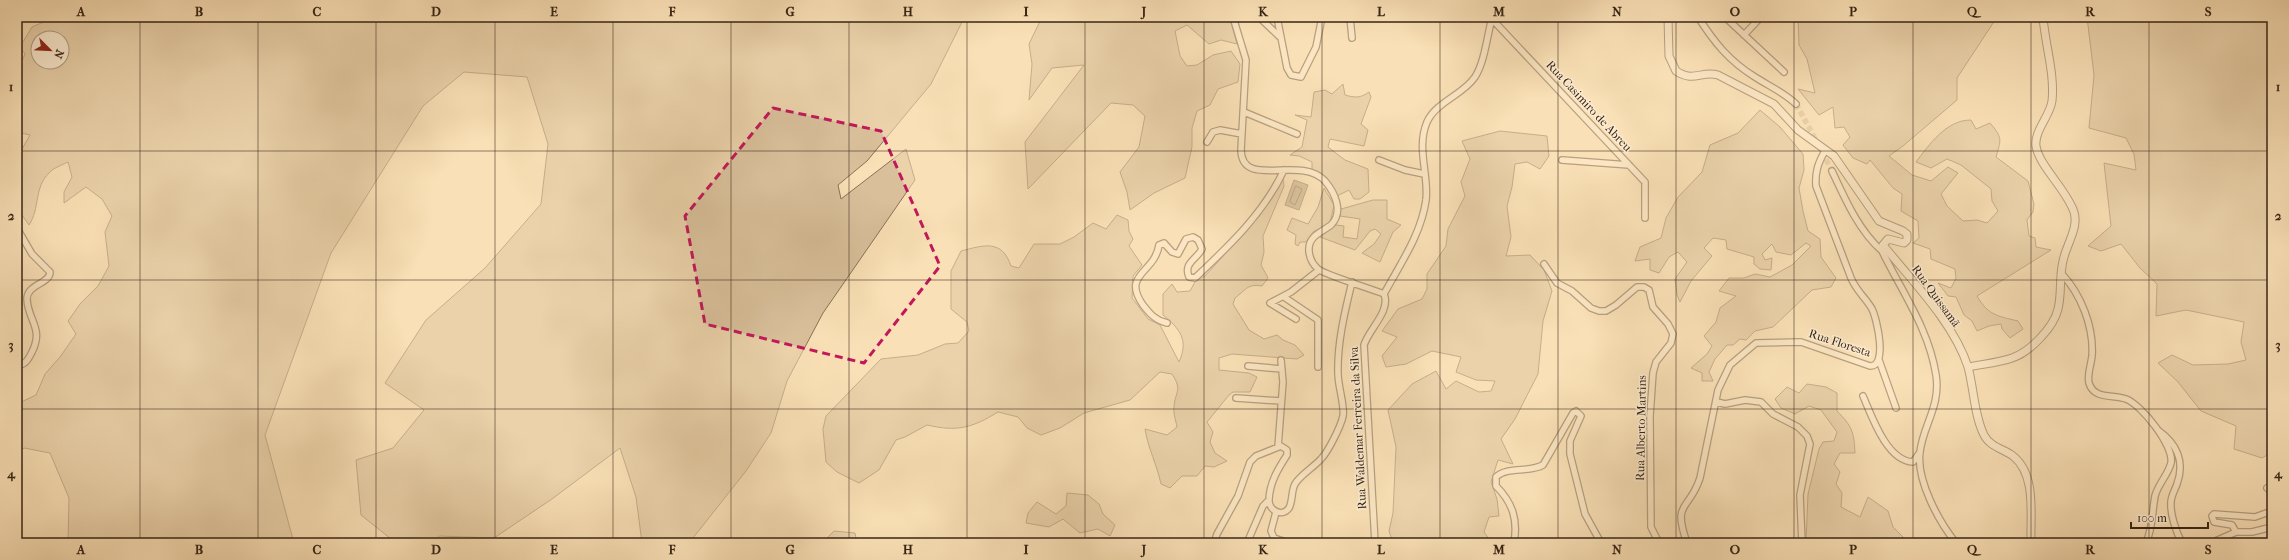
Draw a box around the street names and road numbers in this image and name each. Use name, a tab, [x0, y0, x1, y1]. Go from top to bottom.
street label: Rua Casimiro de Abreu	[1543, 58, 1635, 154]
street label: Rua Quissamã	[1909, 262, 1963, 330]
street label: Rua Floresta	[1807, 326, 1873, 360]
street label: Rua Waldemar Ferreira da Silva	[1347, 346, 1369, 510]
street label: Rua Alberto Martins	[1633, 374, 1649, 481]

